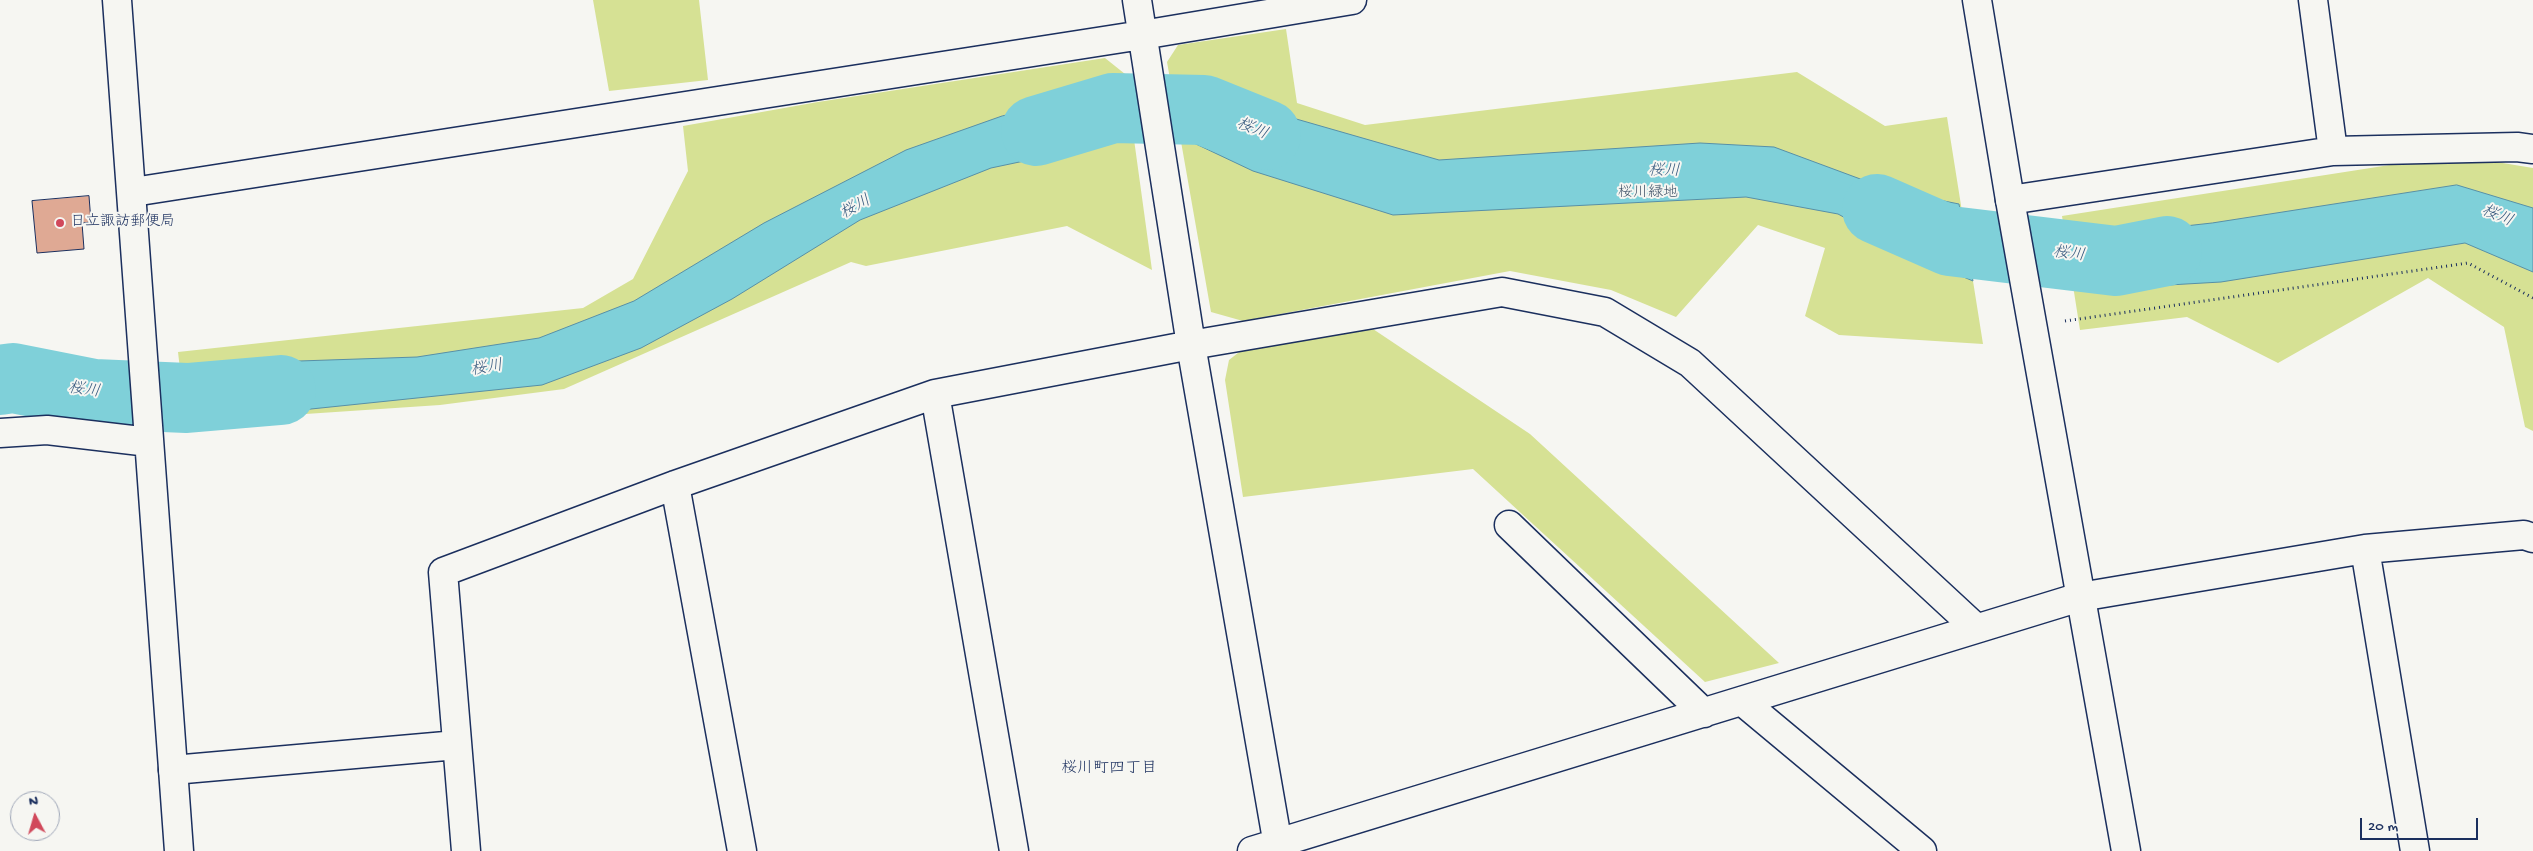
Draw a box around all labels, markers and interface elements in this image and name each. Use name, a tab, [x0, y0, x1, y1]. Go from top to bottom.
water label: 桜川	[1234, 115, 1270, 145]
water label: 桜川	[1648, 162, 1680, 182]
park label: 桜川緑地	[1618, 185, 1678, 203]
water label: 桜川	[837, 192, 875, 224]
water label: 桜川	[2479, 202, 2515, 232]
place label: 日立諏訪郵便局	[70, 214, 175, 232]
marker: 日立諏訪郵便局	[54, 217, 66, 229]
water label: 桜川	[2052, 244, 2086, 266]
water label: 桜川	[470, 357, 504, 381]
water label: 桜川	[67, 379, 101, 403]
district label: 桜川町四丁目	[1061, 760, 1157, 780]
north arrow	[10, 791, 60, 841]
text: N	[28, 793, 39, 811]
scale bar	[2363, 808, 2480, 840]
text: 20 m	[2368, 818, 2398, 836]

